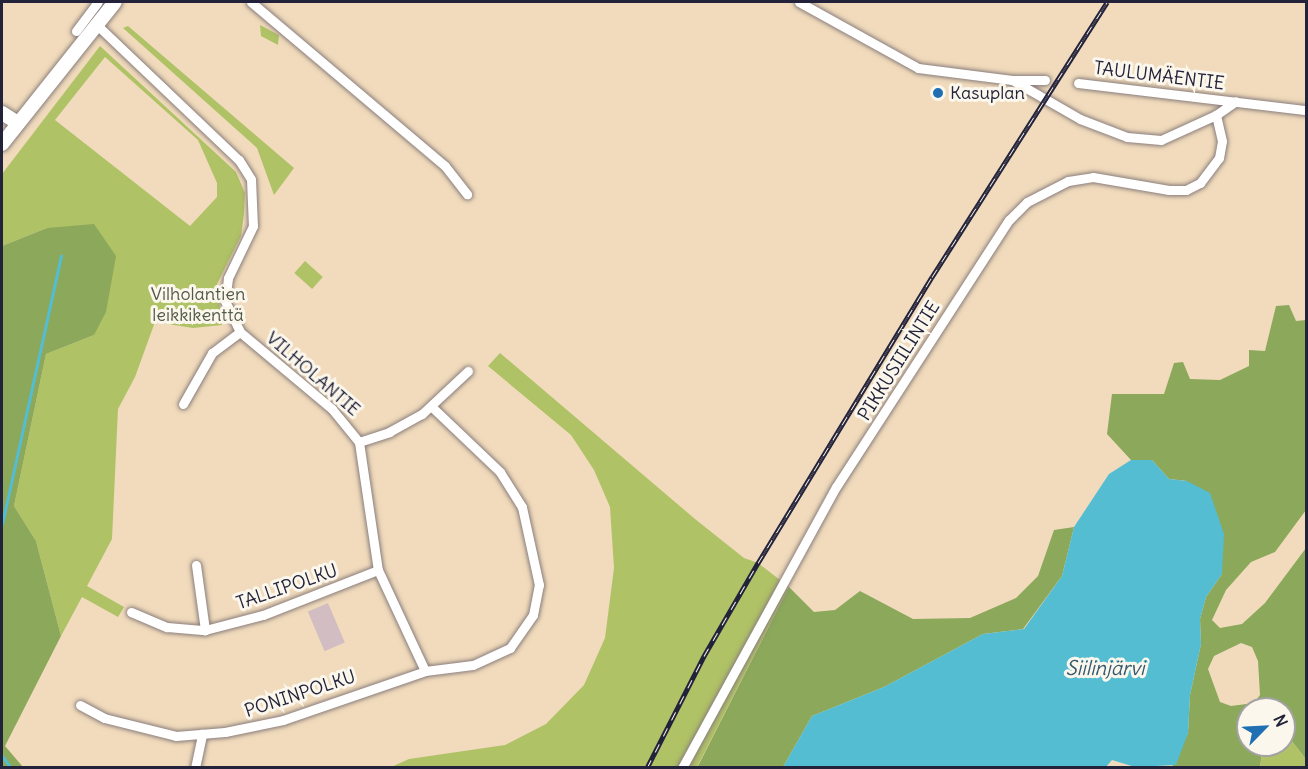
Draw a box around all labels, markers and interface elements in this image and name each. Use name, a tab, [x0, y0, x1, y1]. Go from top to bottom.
street label: TAULUMÄENTIE	[1093, 57, 1225, 95]
place label: Kasuplan	[950, 82, 1025, 104]
marker: Kasuplan	[931, 86, 945, 100]
park label: Vilholantien leikkikenttä	[151, 284, 245, 326]
street label: PIKKUSIILINTIE	[854, 297, 944, 425]
street label: VILHOLANTIE	[262, 327, 364, 421]
street label: TALLIPOLKU	[234, 560, 340, 614]
water label: Siilinjärvi	[1066, 655, 1144, 679]
street label: PONINPOLKU	[242, 666, 358, 722]
north arrow	[1236, 697, 1296, 757]
text: N	[1269, 711, 1292, 730]

